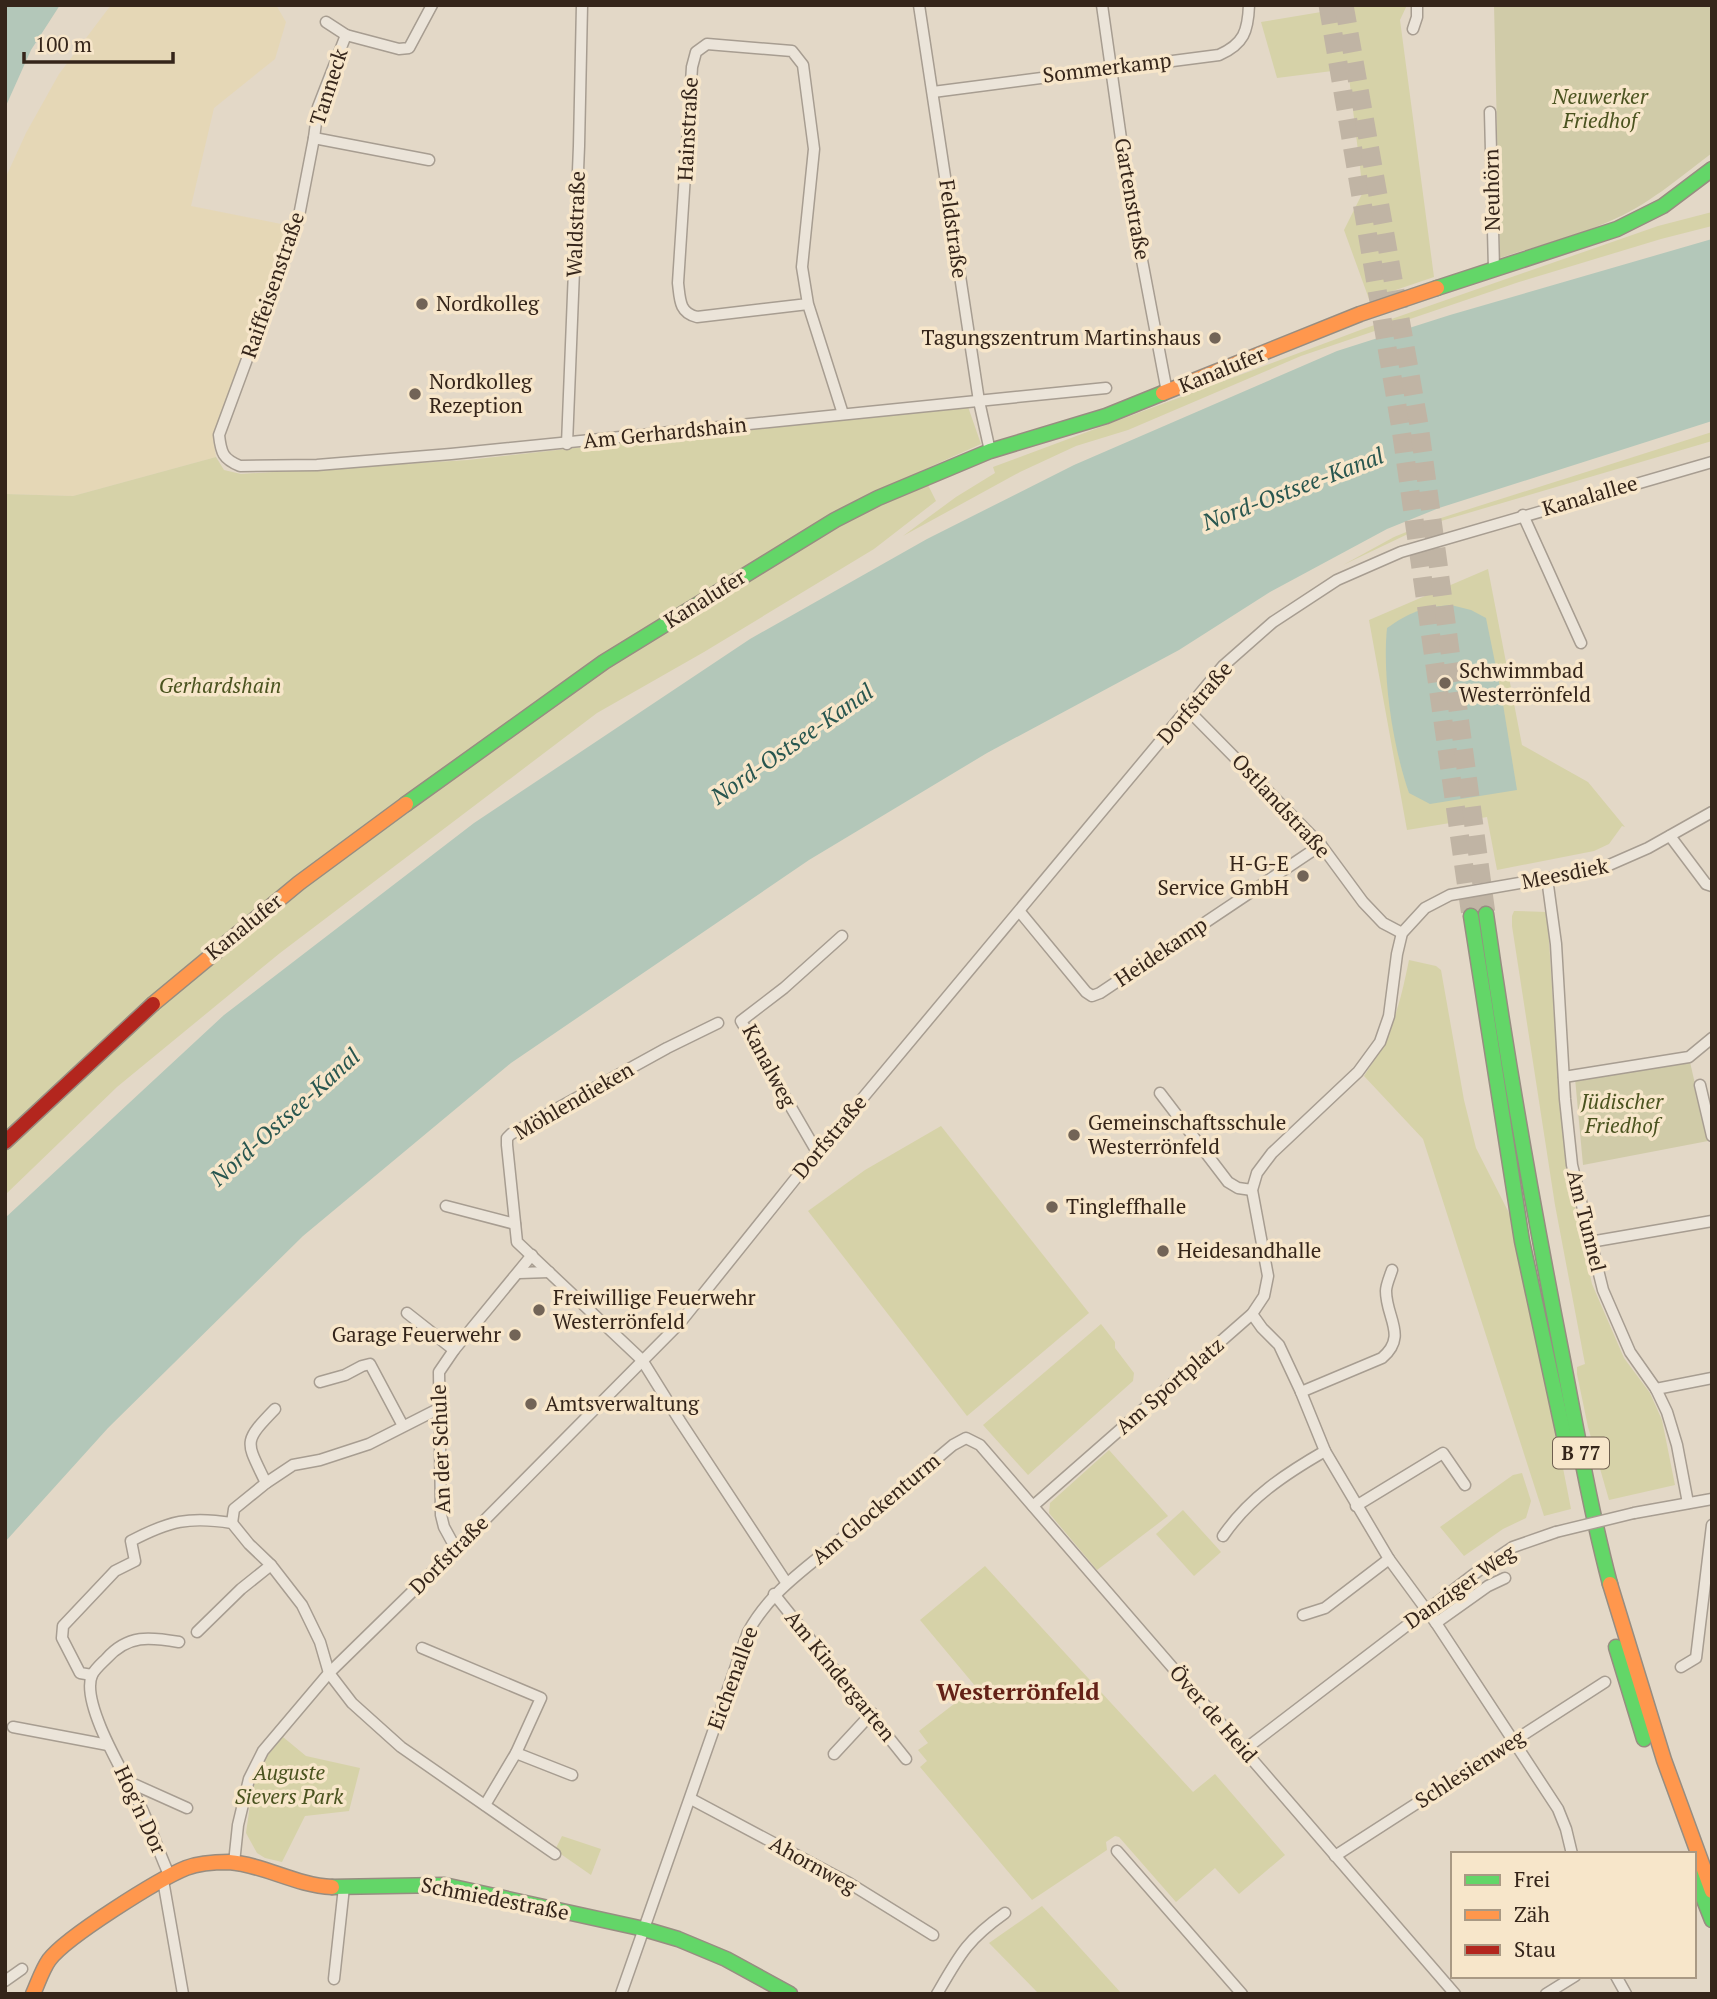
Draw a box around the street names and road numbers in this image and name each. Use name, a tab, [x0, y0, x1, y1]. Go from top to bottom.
street label: Tanneck	[303, 45, 354, 129]
street label: Sommerkamp	[1041, 45, 1173, 89]
street label: Hainstraße	[670, 76, 704, 182]
street label: Gartenstraße	[1108, 136, 1157, 262]
street label: Neuhörn	[1476, 148, 1506, 231]
street label: Waldstraße	[559, 170, 591, 278]
street label: Feldstraße	[933, 178, 975, 280]
street label: Raiffeisenstraße	[234, 208, 310, 361]
street label: Kanalufer	[1174, 339, 1269, 399]
street label: Am Gerhardshain	[582, 409, 748, 455]
street label: Kanalallee	[1539, 468, 1641, 522]
street label: Kanalufer	[658, 562, 751, 634]
street label: Dorfstraße	[1150, 655, 1238, 750]
street label: Ostlandstraße	[1226, 747, 1337, 864]
street label: Meesdiek	[1519, 851, 1611, 895]
street label: Kanalufer	[199, 887, 288, 966]
street label: Heidekamp	[1109, 910, 1212, 992]
street label: Kanalweg	[736, 1019, 804, 1113]
street label: Möhlendieken	[509, 1054, 639, 1146]
street label: Dorfstraße	[786, 1089, 872, 1184]
street label: Am Tunnel	[1561, 1167, 1613, 1275]
street label: Am Sportplatz	[1109, 1330, 1229, 1440]
street label: An der Schule	[424, 1384, 456, 1514]
road number: B 77	[1553, 1438, 1609, 1469]
street label: Am Glockenturm	[805, 1446, 945, 1570]
street label: Dorfstraße	[403, 1509, 494, 1600]
street label: Danziger Weg	[1398, 1537, 1521, 1635]
street label: Am Kindergarten	[779, 1604, 903, 1747]
street label: Eichenallee	[700, 1622, 764, 1733]
street label: Över de Heid	[1164, 1659, 1264, 1768]
street label: Schlesienweg	[1409, 1722, 1530, 1814]
street label: Hog'n Dor	[108, 1761, 173, 1858]
street label: Ahornweg	[765, 1829, 863, 1900]
street label: Schmiedestraße	[419, 1870, 572, 1926]

